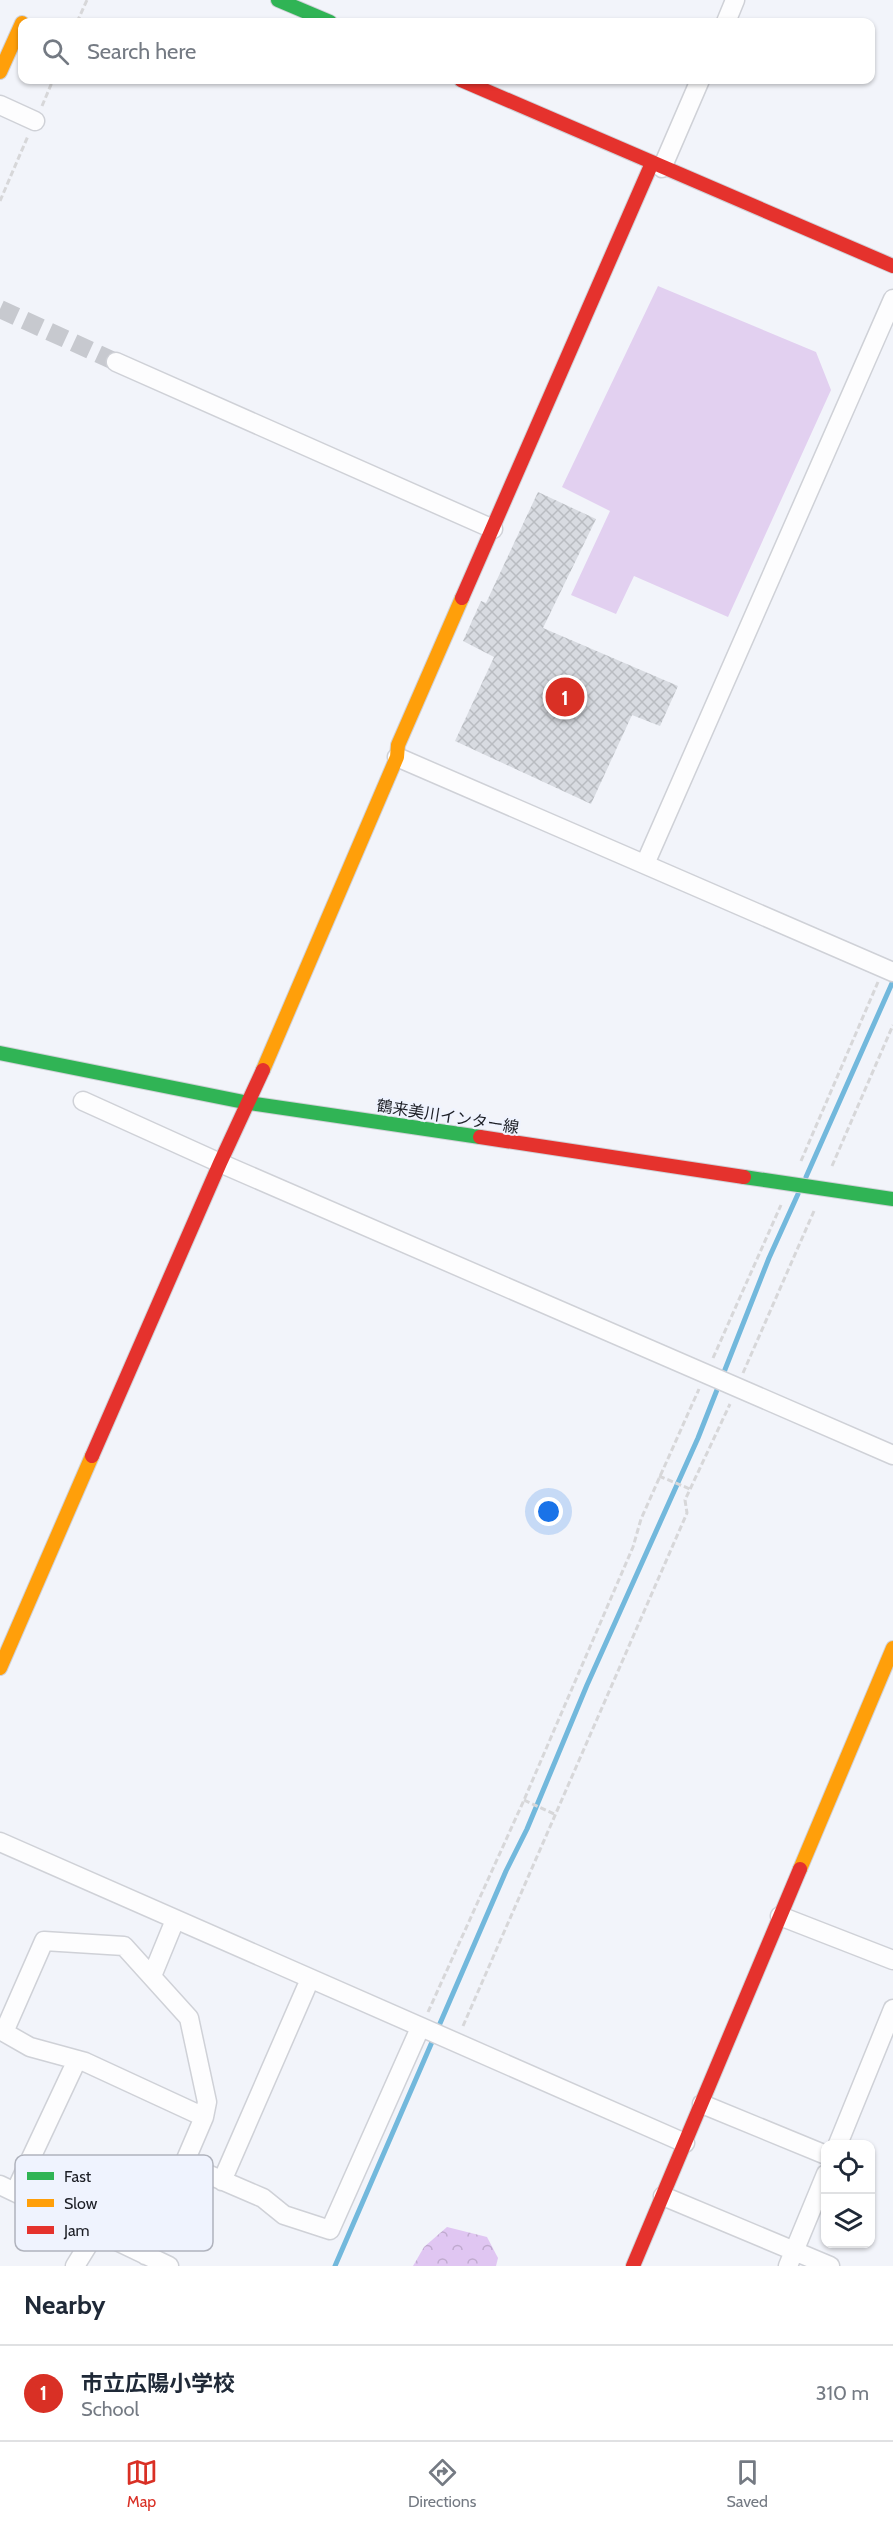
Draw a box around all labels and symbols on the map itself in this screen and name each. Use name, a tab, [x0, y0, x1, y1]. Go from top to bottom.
pin: 1	[546, 674, 584, 720]
street label: 鶴来美川インター線	[375, 1096, 521, 1137]
your location	[534, 1497, 563, 1526]
legend	[15, 2155, 213, 2251]
text: Fast	[64, 2167, 92, 2186]
text: Slow	[64, 2194, 98, 2213]
text: Jam	[63, 2221, 90, 2240]

